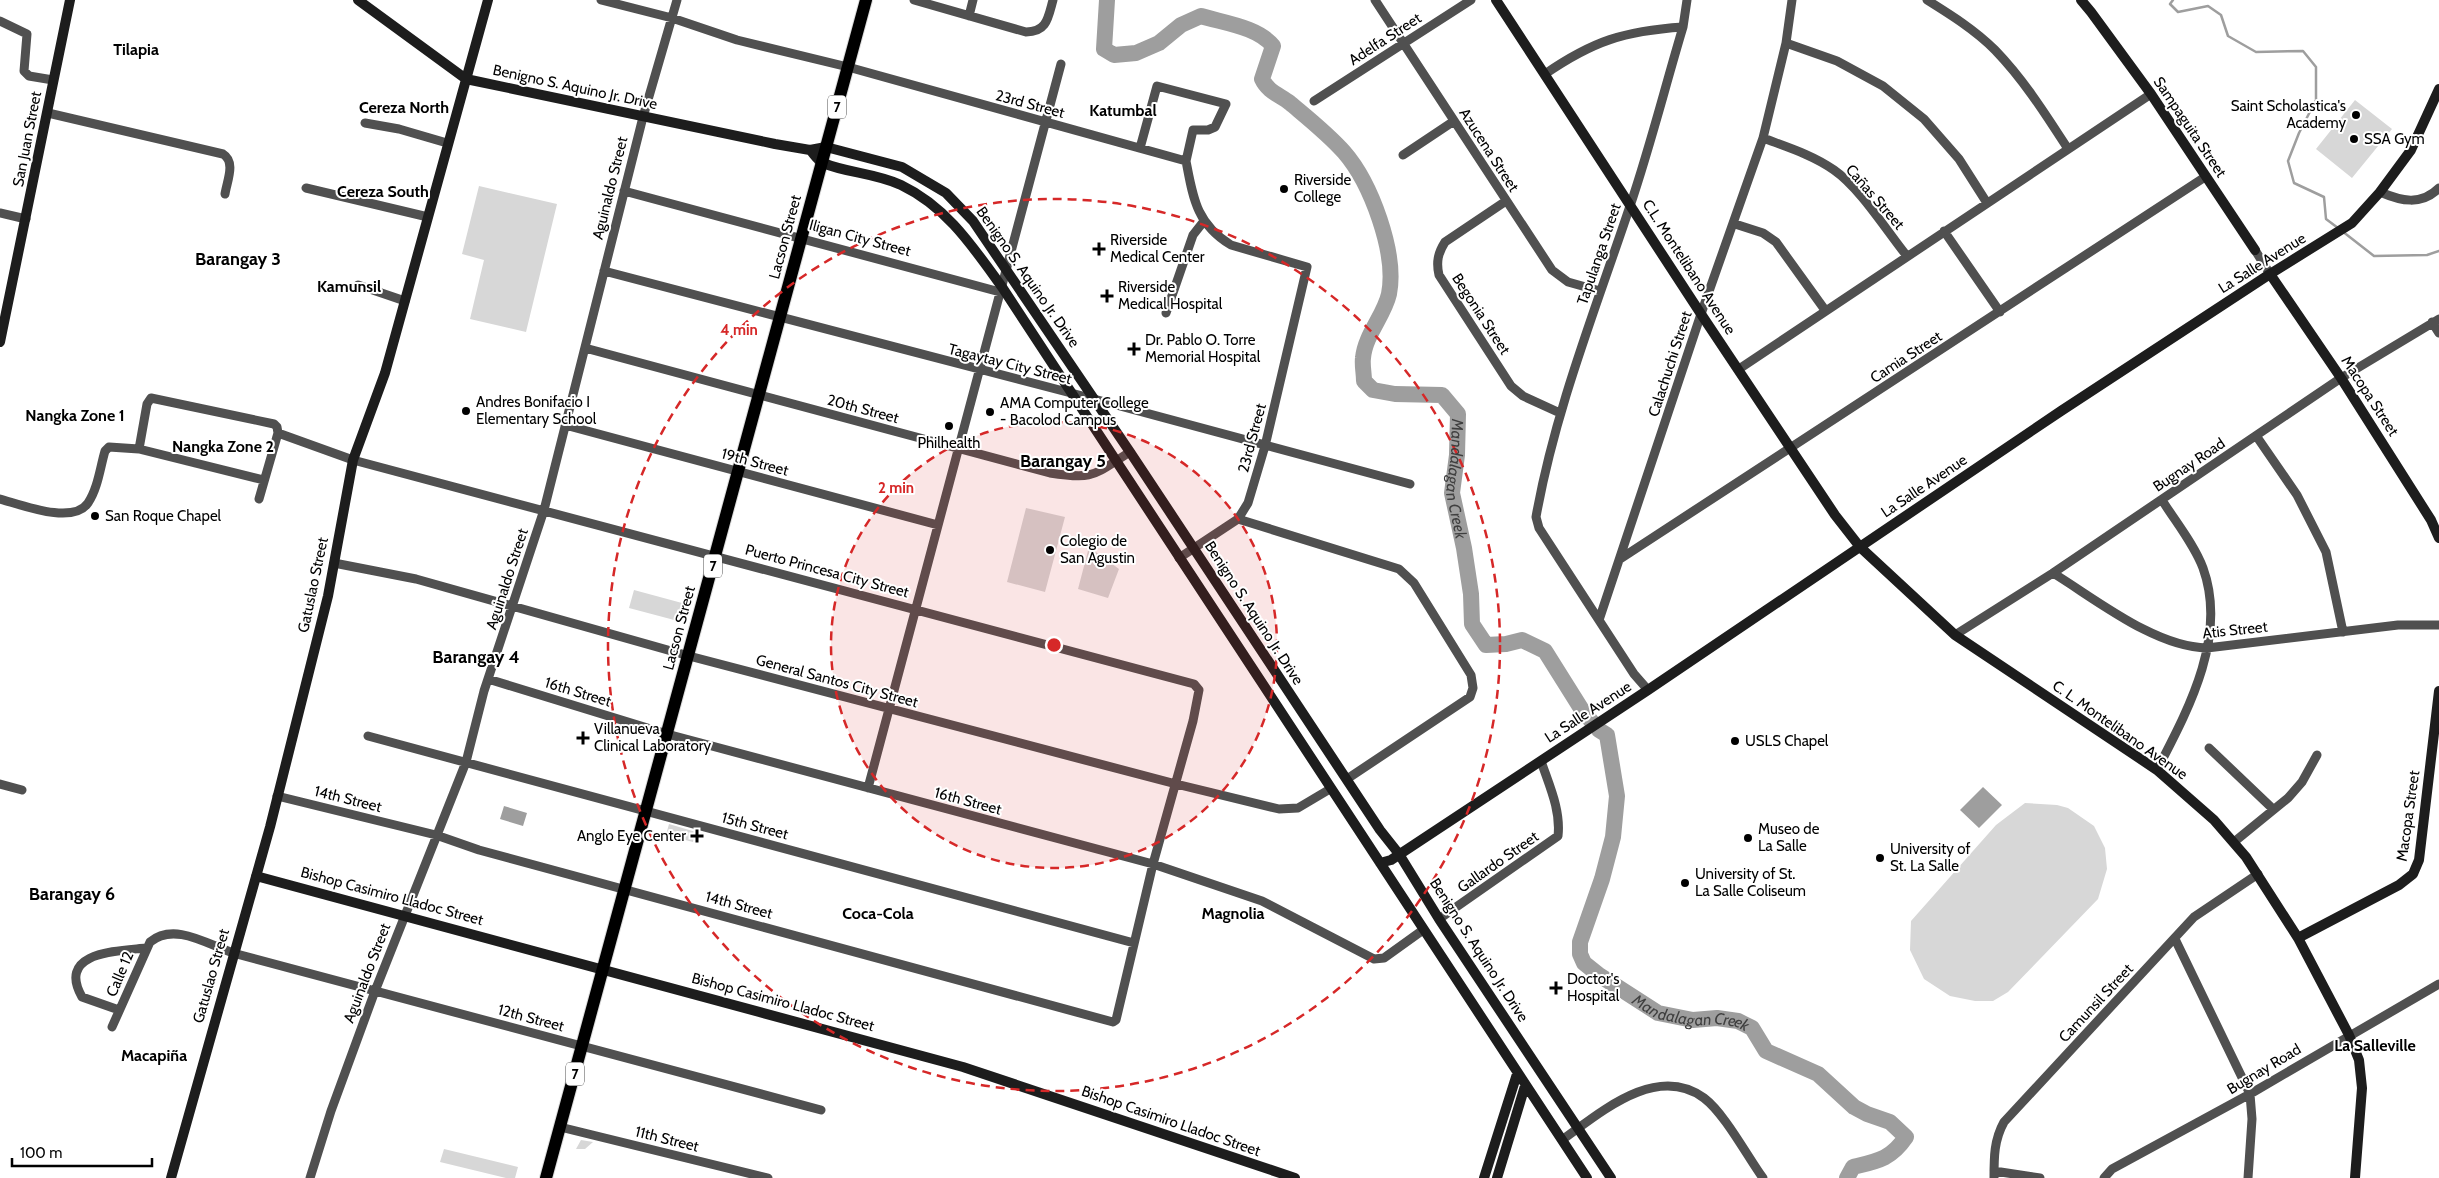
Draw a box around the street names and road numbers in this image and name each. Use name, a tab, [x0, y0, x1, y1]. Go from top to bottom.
street label: Adelfa Street	[1345, 9, 1425, 69]
street label: Benigno S. Aquino Jr. Drive	[491, 61, 659, 113]
street label: Sampaguita Street	[2150, 73, 2230, 181]
street label: 23rd Street	[993, 86, 1067, 122]
street label: San Juan Street	[9, 90, 45, 188]
road number: 7	[828, 95, 846, 118]
street label: Azucena Street	[1455, 105, 1523, 195]
street label: Aguinaldo Street	[589, 135, 631, 241]
street label: Cañas Street	[1842, 161, 1908, 233]
street label: Lacson Street	[765, 193, 805, 281]
street label: C.L. Montelibano Avenue	[1639, 196, 1740, 338]
street label: Tapulanga Street	[1573, 201, 1625, 307]
street label: Benigno S. Aquino Jr. Drive	[973, 203, 1084, 351]
street label: Iligan City Street	[807, 216, 913, 260]
street label: La Salle Avenue	[2215, 229, 2309, 297]
street label: Begonia Street	[1448, 270, 1514, 358]
street label: Calachuchi Street	[1644, 309, 1696, 419]
street label: Camia Street	[1867, 327, 1945, 387]
street label: Tagaytay City Street	[946, 340, 1074, 388]
street label: Macopa Street	[2337, 353, 2403, 439]
street label: 20th Street	[825, 391, 901, 427]
street label: 23rd Street	[1234, 401, 1270, 475]
street label: Bugnay Road	[2150, 434, 2228, 496]
street label: 19th Street	[720, 444, 790, 480]
street label: La Salle Avenue	[1878, 450, 1971, 521]
street label: Aguinaldo Street	[482, 526, 532, 632]
street label: Gatuslao Street	[294, 536, 332, 634]
street label: Benigno S. Aquino Jr. Drive	[1201, 538, 1307, 688]
street label: Puerto Princesa City Street	[743, 540, 911, 602]
road number: 7	[704, 554, 722, 578]
street label: Lacson Street	[659, 584, 699, 672]
street label: Atis Street	[2202, 618, 2268, 642]
street label: General Santos City Street	[754, 651, 920, 711]
street label: 16th Street	[543, 673, 613, 711]
street label: La Salle Avenue	[1541, 677, 1635, 747]
street label: C. L. Montelibano Avenue	[2049, 677, 2191, 784]
street label: Macopa Street	[2393, 769, 2423, 863]
street label: 14th Street	[313, 782, 383, 816]
street label: 16th Street	[933, 783, 1003, 819]
street label: 15th Street	[720, 808, 790, 844]
street label: Gallardo Street	[1454, 827, 1542, 897]
street label: Bishop Casimiro Lladoc Street	[299, 863, 485, 929]
street label: Benigno S. Aquino Jr. Drive	[1426, 875, 1532, 1025]
street label: 14th Street	[704, 887, 774, 923]
street label: Aguinaldo Street	[340, 921, 394, 1025]
street label: Gatuslao Street	[189, 927, 233, 1025]
street label: Calle 12	[102, 949, 138, 999]
street label: Camunsil Street	[2055, 960, 2137, 1046]
street label: Bishop Casimiro Lladoc Street	[690, 969, 876, 1035]
street label: 12th Street	[496, 1001, 566, 1035]
street label: Bugnay Road	[2224, 1040, 2304, 1098]
road number: 7	[566, 1062, 584, 1086]
street label: Bishop Casimiro Lladoc Street	[1079, 1082, 1263, 1160]
street label: 11th Street	[633, 1122, 701, 1156]

